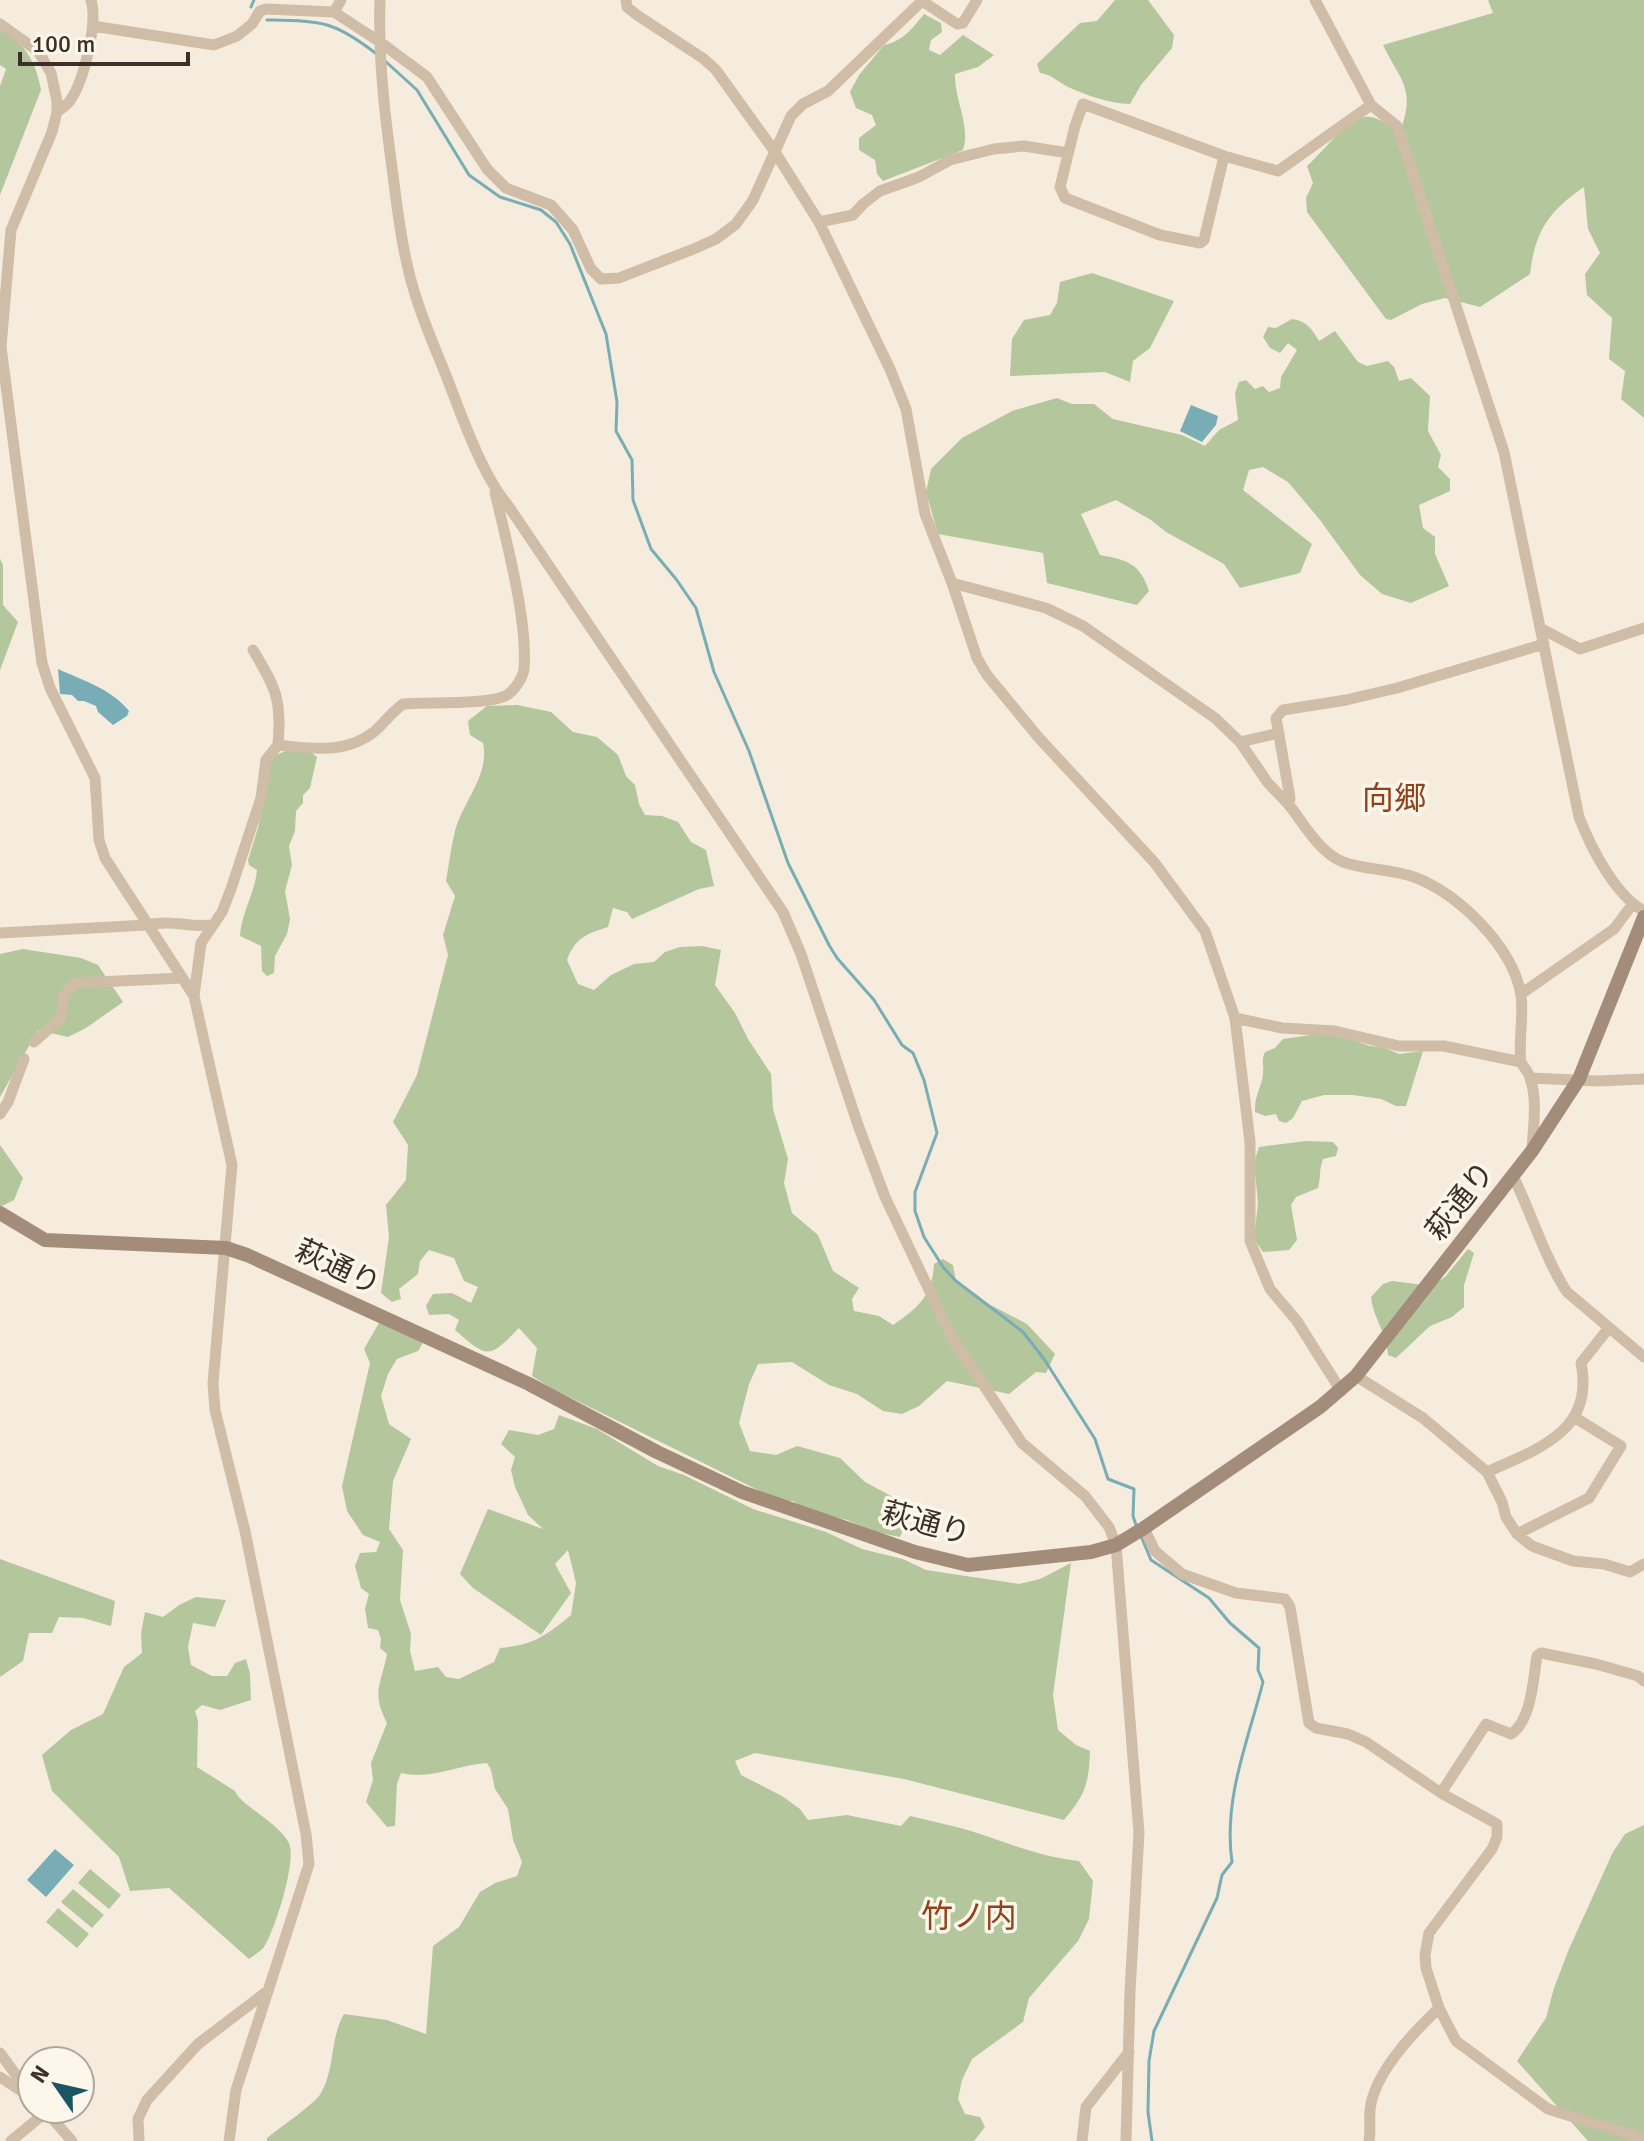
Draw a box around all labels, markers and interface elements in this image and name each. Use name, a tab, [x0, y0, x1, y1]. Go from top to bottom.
scale bar	[20, 16, 188, 66]
text: 100 m	[32, 29, 95, 59]
district label: 向郷	[1362, 779, 1426, 818]
street label: 萩通り	[1418, 1154, 1503, 1248]
street label: 萩通り	[289, 1232, 386, 1303]
street label: 萩通り	[878, 1494, 974, 1553]
district label: 竹ノ内	[921, 1897, 1017, 1936]
north arrow	[16, 2045, 96, 2125]
text: N	[24, 2060, 55, 2088]

